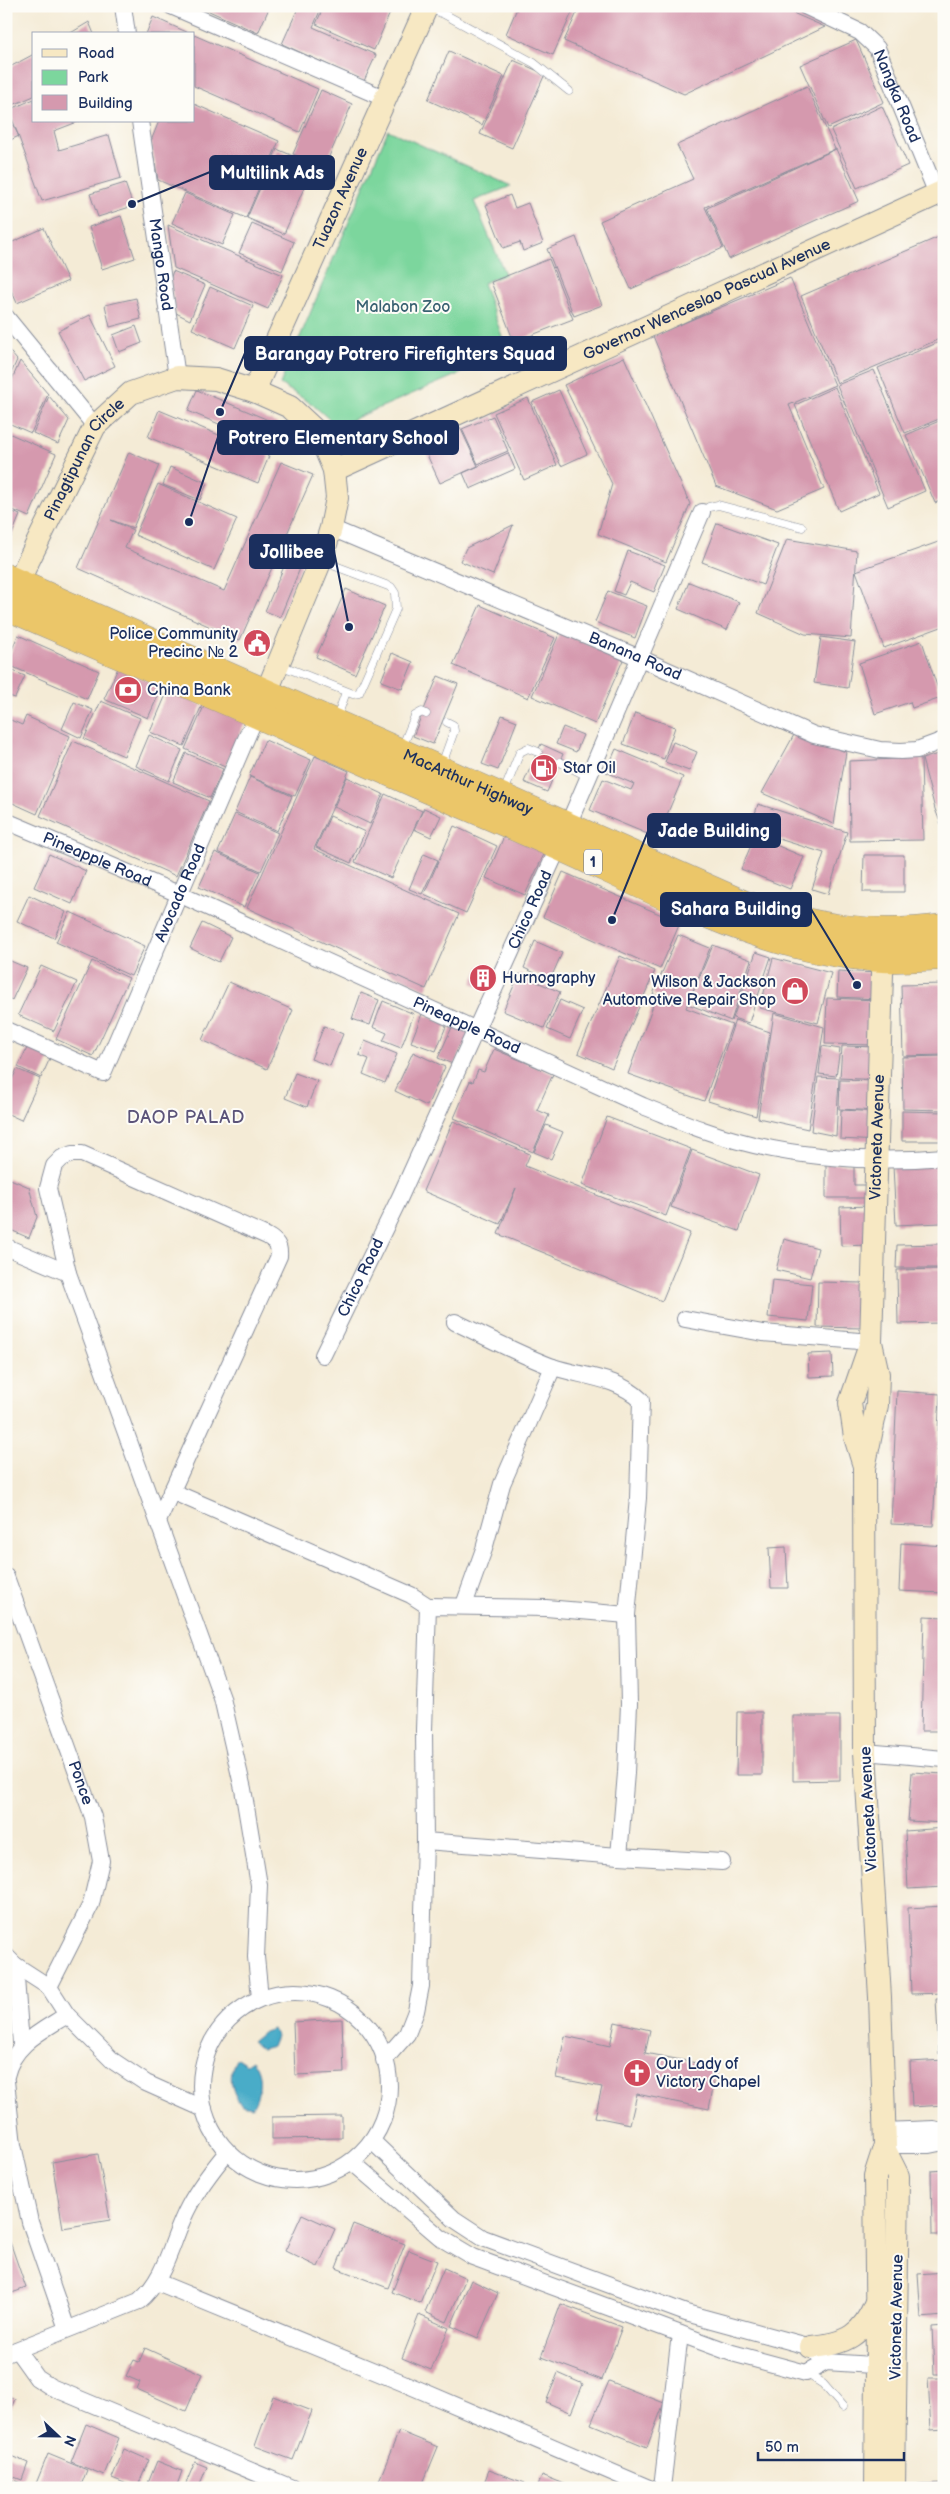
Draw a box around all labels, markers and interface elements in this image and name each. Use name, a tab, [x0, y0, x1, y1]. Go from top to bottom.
legend	[32, 32, 195, 122]
text: Road	[78, 44, 114, 63]
street label: Nangka Road	[869, 47, 924, 145]
text: Park	[78, 68, 109, 87]
text: Building	[78, 94, 133, 113]
street label: Tuazon Avenue	[309, 144, 372, 253]
callout: Multilink Ads	[210, 156, 334, 189]
text: Multilink Ads	[220, 163, 324, 184]
street label: Mango Road	[145, 217, 177, 312]
street label: Governor Wenceslao Pascual Avenue	[580, 234, 834, 364]
park label: Malabon Zoo	[356, 298, 450, 317]
callout: Barangay Potrero Firefighters Squad	[245, 337, 566, 370]
text: Barangay Potrero Firefighters Squad	[255, 344, 555, 365]
street label: Pinagtipunan Circle	[40, 394, 129, 524]
callout: Potrero Elementary School	[218, 421, 458, 454]
text: Potrero Elementary School	[228, 428, 448, 449]
callout: Jollibee	[250, 535, 334, 568]
text: Jollibee	[260, 542, 324, 563]
place label: Police Community Precinc № 2	[109, 625, 239, 662]
public building icon: Police Community Precinc № 2	[242, 628, 272, 658]
street label: Banana Road	[586, 628, 684, 685]
bank icon: China Bank	[113, 675, 143, 705]
place label: China Bank	[147, 681, 230, 700]
street label: MacArthur Highway	[400, 745, 536, 820]
fuel station icon: Star Oil	[529, 753, 559, 783]
place label: Star Oil	[563, 759, 616, 778]
callout: Jade Building	[648, 814, 780, 847]
text: Jade Building	[658, 821, 770, 842]
street label: Pineapple Road	[40, 828, 154, 891]
street label: Avocado Road	[151, 841, 209, 945]
road number: 1	[584, 850, 602, 874]
street label: Chico Road	[504, 867, 556, 952]
callout: Sahara Building	[661, 893, 811, 926]
text: Sahara Building	[671, 899, 801, 920]
building icon: Hurnography	[468, 963, 498, 993]
place label: Hurnography	[502, 969, 596, 988]
place label: Wilson & Jackson Automotive Repair Shop	[603, 973, 776, 1010]
shop icon: Wilson & Jackson Automotive Repair Shop	[780, 976, 810, 1006]
street label: Pineapple Road	[410, 993, 523, 1058]
street label: Victoneta Avenue	[866, 1074, 889, 1200]
district label: DAOP PALAD	[127, 1107, 245, 1128]
street label: Chico Road	[334, 1235, 388, 1320]
street label: Victoneta Avenue	[856, 1745, 882, 1872]
street label: Ponce	[64, 1758, 98, 1808]
place label: Our Lady of Victory Chapel	[656, 2055, 760, 2092]
church icon: Our Lady of Victory Chapel	[622, 2058, 652, 2088]
street label: Victoneta Avenue	[886, 2253, 908, 2380]
north arrow	[32, 2412, 82, 2462]
scale bar	[758, 2429, 904, 2461]
text: N	[60, 2433, 79, 2449]
text: 50 m	[765, 2438, 799, 2457]

